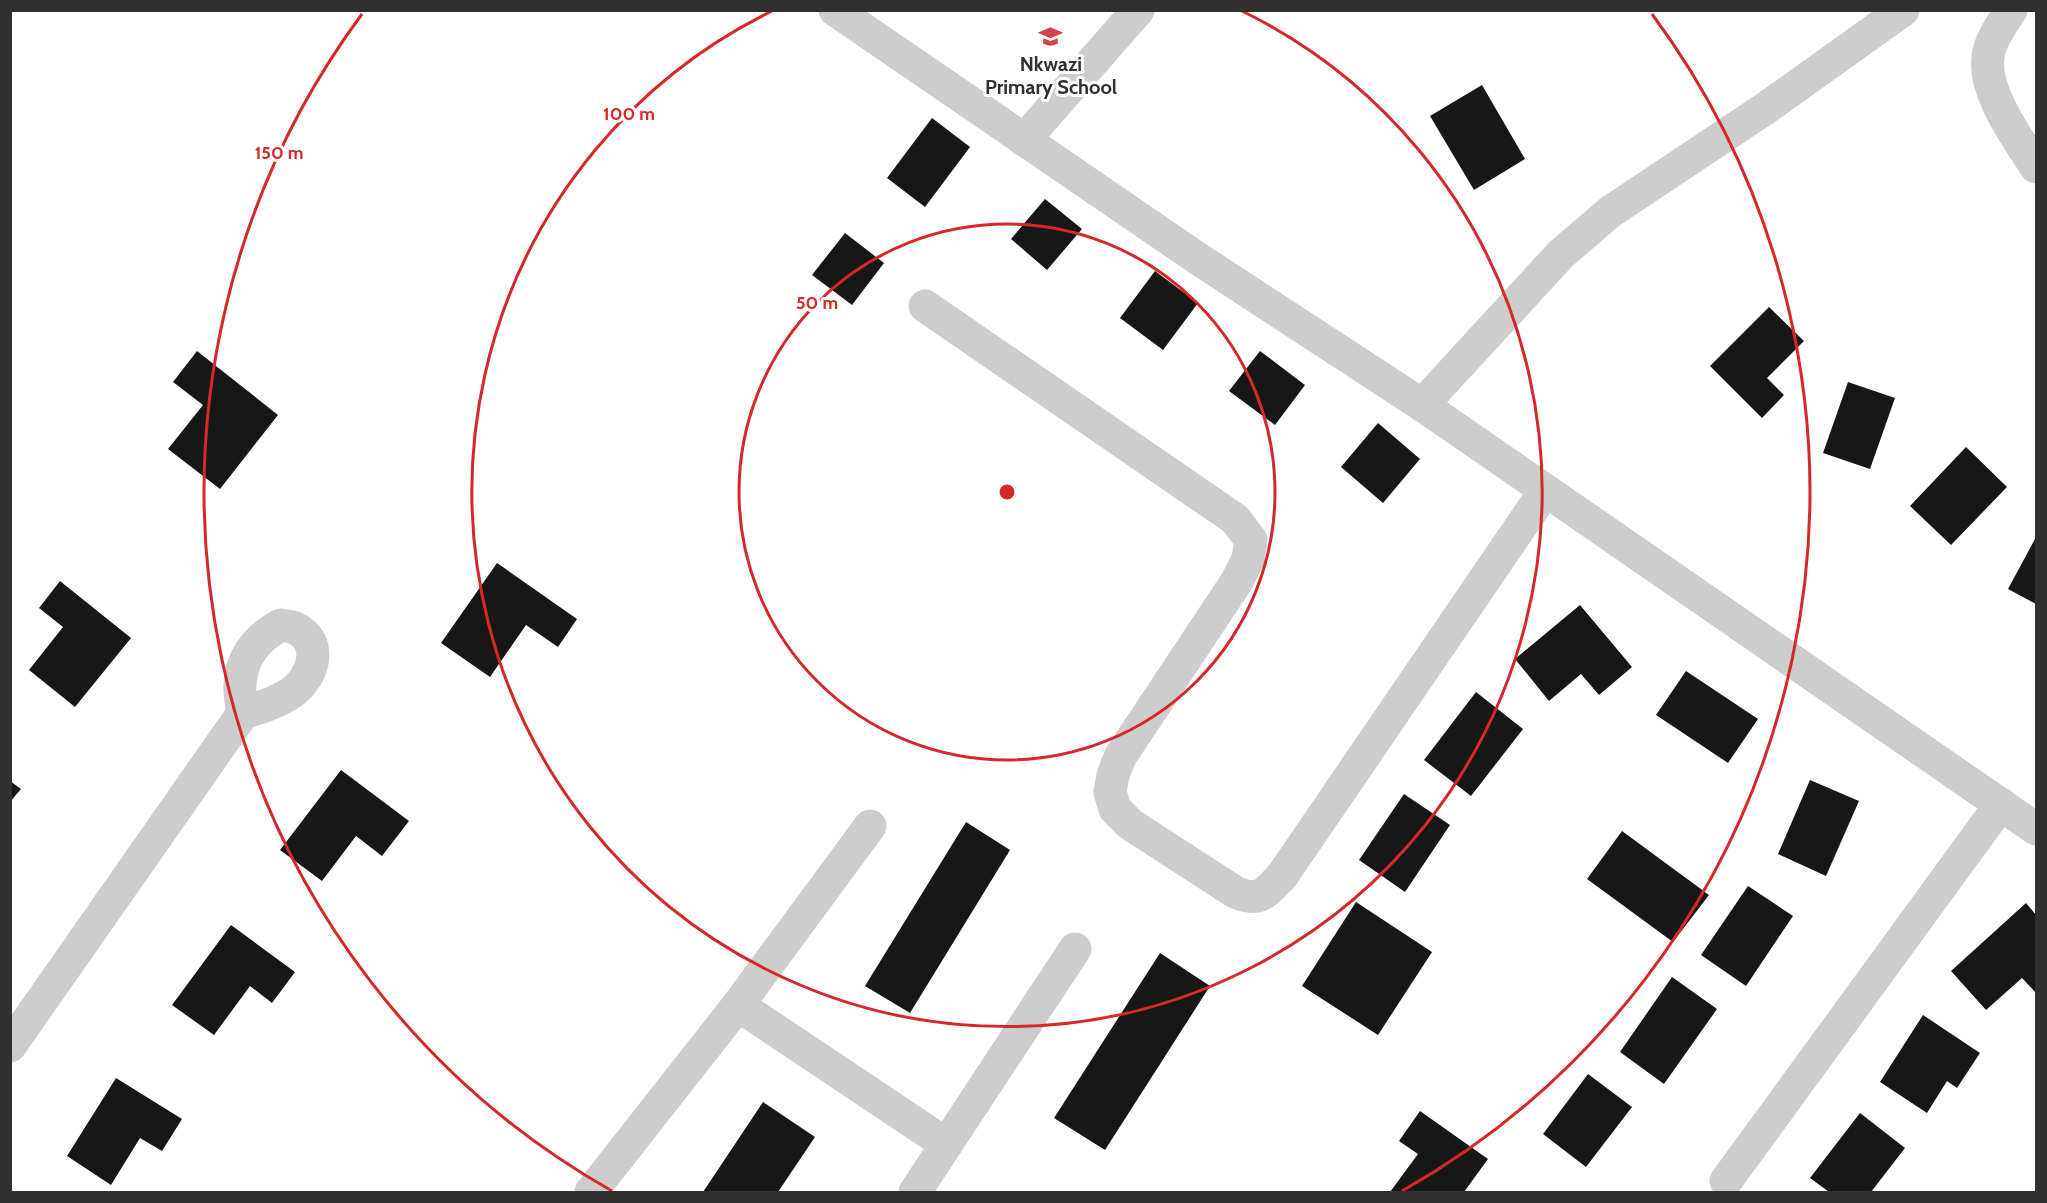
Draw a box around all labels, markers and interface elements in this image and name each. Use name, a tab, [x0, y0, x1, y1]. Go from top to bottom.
school or university icon: Nkwazi Primary School	[1038, 23, 1064, 49]
place label: Nkwazi Primary School	[985, 52, 1117, 99]
text: 100 m	[603, 103, 655, 125]
text: 150 m	[255, 142, 303, 164]
text: 50 m	[796, 292, 838, 314]
centre of rings	[997, 482, 1017, 502]

